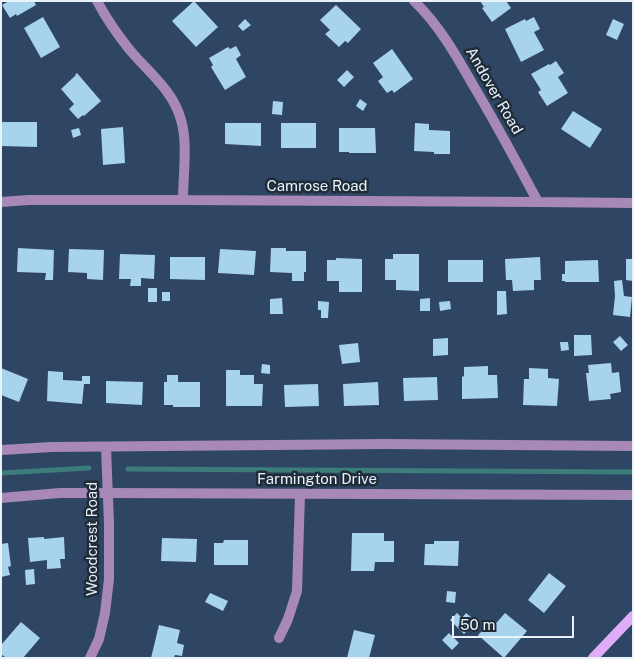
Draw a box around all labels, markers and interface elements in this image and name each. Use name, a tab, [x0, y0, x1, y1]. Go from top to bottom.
street label: Andover Road	[462, 44, 526, 138]
street label: Camrose Road	[267, 177, 367, 195]
street label: Farmington Drive	[257, 470, 377, 488]
street label: Woodcrest Road	[83, 482, 101, 596]
scale bar	[454, 606, 576, 638]
text: 50 m	[460, 616, 495, 633]

